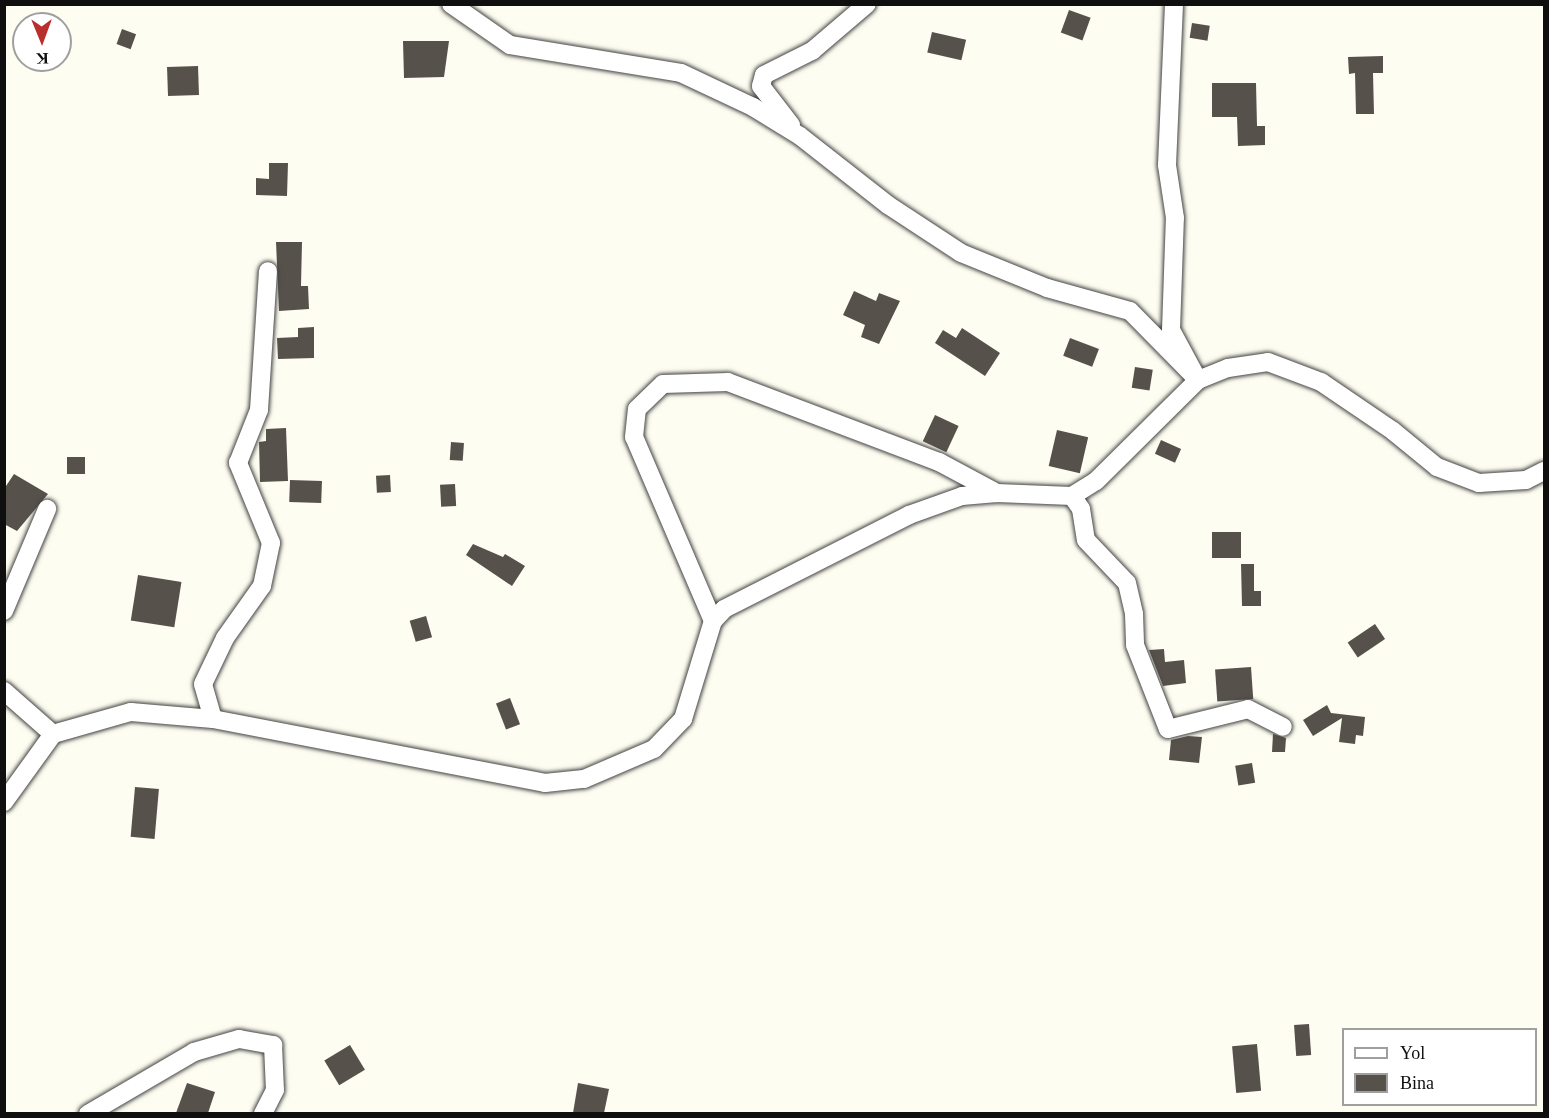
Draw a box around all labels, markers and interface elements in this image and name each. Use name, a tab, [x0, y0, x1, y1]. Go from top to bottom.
north arrow	[12, 12, 72, 72]
text: K	[36, 50, 49, 67]
legend	[1342, 1028, 1537, 1106]
text: Yol	[1400, 1043, 1425, 1063]
text: Bina	[1400, 1073, 1434, 1093]

